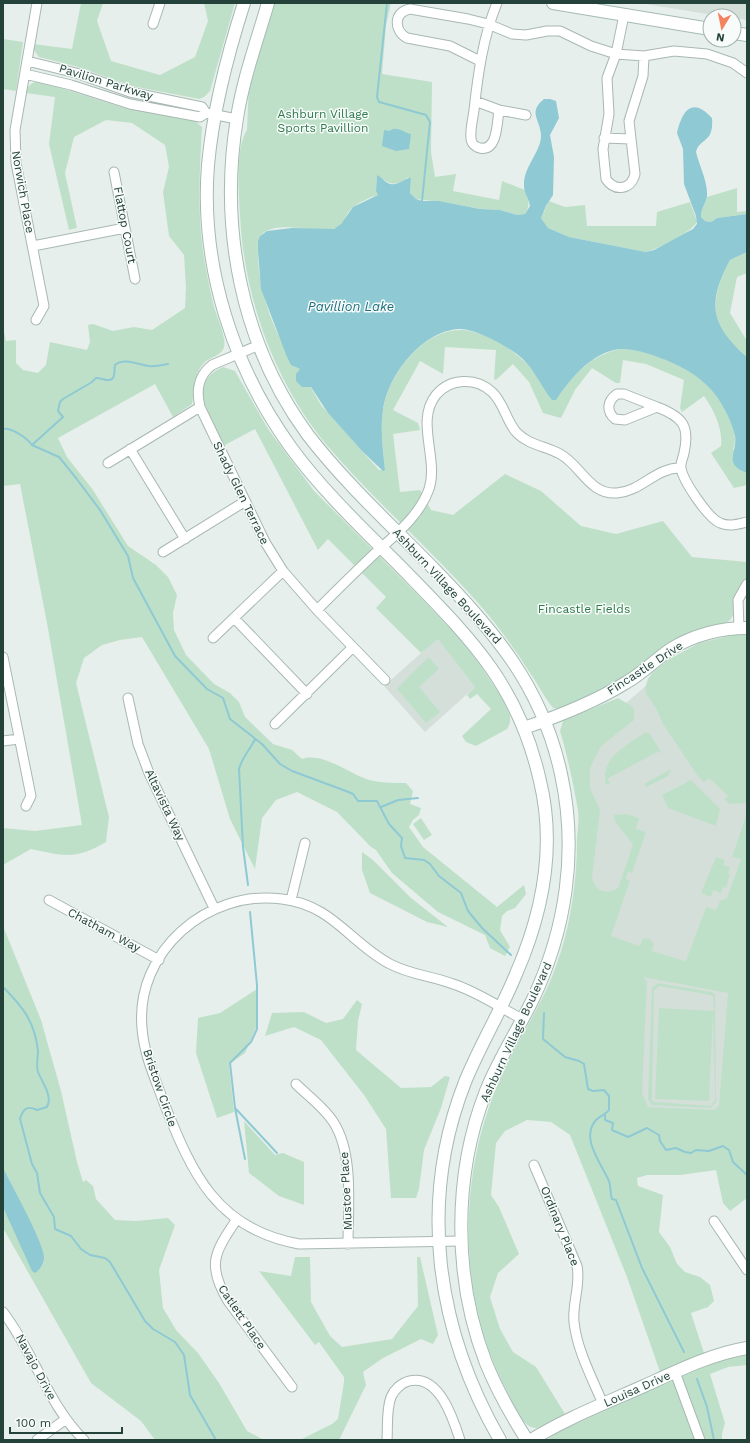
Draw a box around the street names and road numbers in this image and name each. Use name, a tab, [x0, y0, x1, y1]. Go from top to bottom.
street label: Pavilion Parkway	[57, 61, 155, 103]
street label: Norwich Place	[9, 150, 37, 235]
street label: Flattop Court	[111, 185, 139, 265]
street label: Shady Glen Terrace	[210, 439, 272, 547]
street label: Ashburn Village Boulevard	[390, 525, 504, 647]
street label: Fincastle Drive	[605, 638, 685, 698]
street label: Altavista Way	[142, 767, 188, 844]
street label: Chatham Way	[65, 905, 143, 955]
street label: Ashburn Village Boulevard	[477, 960, 555, 1104]
street label: Bristow Circle	[140, 1047, 180, 1129]
street label: Mustoe Place	[337, 1151, 355, 1231]
street label: Ordinary Place	[538, 1184, 582, 1268]
street label: Catlett Place	[215, 1282, 269, 1352]
street label: Navajo Drive	[13, 1332, 59, 1402]
street label: Louisa Drive	[601, 1368, 673, 1410]

